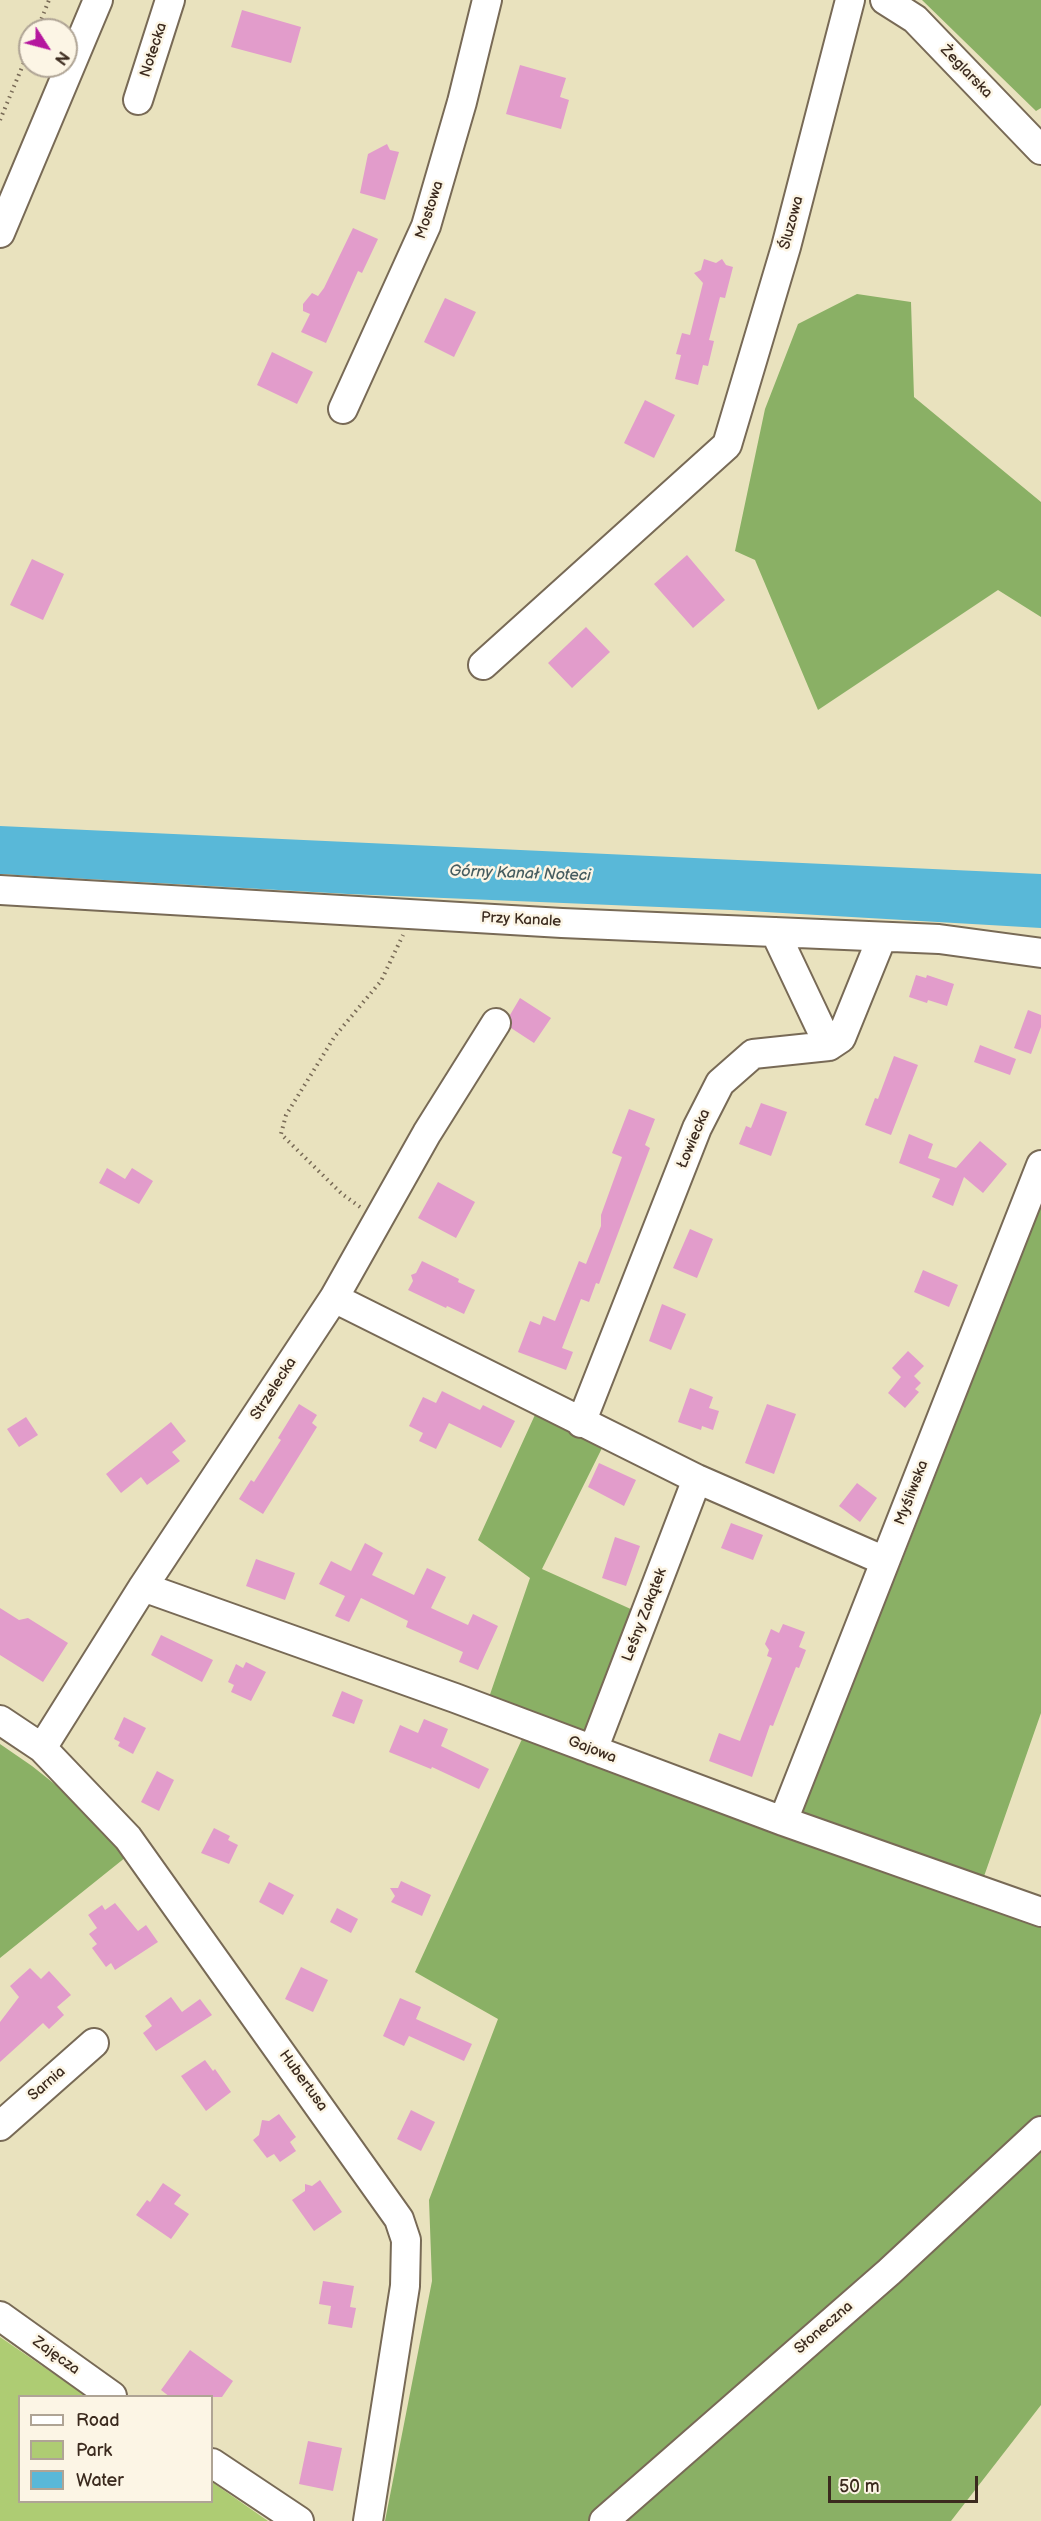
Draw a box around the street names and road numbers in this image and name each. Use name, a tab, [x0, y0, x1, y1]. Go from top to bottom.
street label: Notecka	[137, 20, 171, 80]
street label: Żeglarska	[936, 42, 996, 102]
street label: Mostowa	[412, 179, 448, 241]
street label: Śluzowa	[776, 194, 808, 252]
street label: Przy Kanale	[480, 909, 562, 931]
street label: Łowiecka	[673, 1107, 715, 1171]
street label: Strzelecka	[247, 1354, 301, 1424]
street label: Myśliwska	[891, 1458, 933, 1528]
street label: Leśny Zakątek	[619, 1566, 671, 1664]
street label: Gajowa	[565, 1733, 619, 1767]
street label: Hubertusa	[275, 2047, 331, 2115]
street label: Sarnia	[25, 2063, 69, 2105]
street label: Słoneczna	[791, 2298, 857, 2358]
street label: Zajęcza	[29, 2333, 83, 2379]

